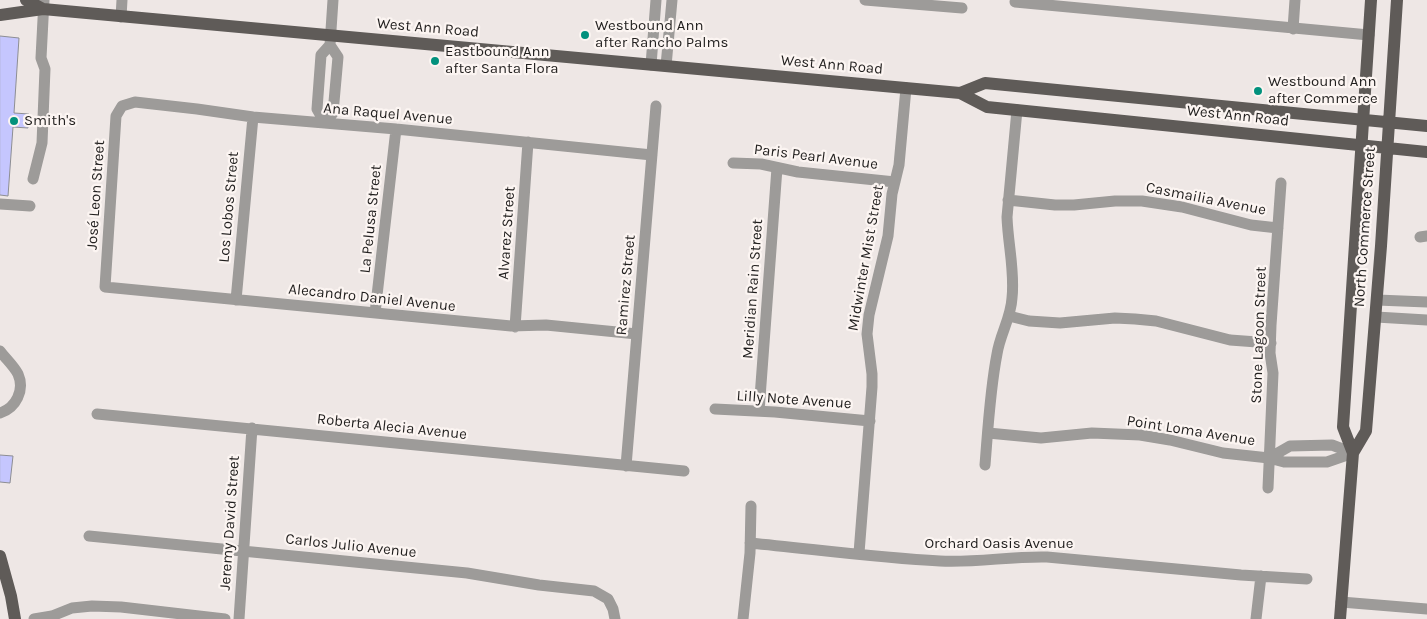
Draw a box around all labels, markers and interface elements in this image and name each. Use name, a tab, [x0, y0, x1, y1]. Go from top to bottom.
street label: West Ann Road	[376, 15, 480, 41]
place label: Westbound Ann after Rancho Palms	[595, 17, 728, 52]
marker: Westbound Ann after Rancho Palms	[579, 29, 591, 41]
place label: Eastbound Ann after Santa Flora	[445, 43, 558, 78]
street label: West Ann Road	[780, 52, 884, 78]
marker: Eastbound Ann after Santa Flora	[429, 55, 441, 67]
place label: Westbound Ann after Commerce	[1268, 73, 1378, 108]
marker: Westbound Ann after Commerce	[1252, 85, 1264, 97]
street label: Ana Raquel Avenue	[323, 99, 453, 129]
street label: West Ann Road	[1186, 102, 1290, 130]
place label: Smith's	[24, 112, 76, 130]
marker: Smith's	[8, 115, 20, 127]
street label: José Leon Street	[83, 139, 109, 251]
street label: Paris Pearl Avenue	[753, 140, 879, 174]
street label: North Commerce Street	[1350, 146, 1380, 308]
street label: Los Lobos Street	[215, 151, 243, 263]
street label: La Pelusa Street	[356, 164, 386, 274]
street label: Casmailia Avenue	[1144, 179, 1268, 219]
street label: Midwinter Mist Street	[844, 183, 888, 333]
street label: Alvarez Street	[495, 186, 519, 280]
street label: Meridian Rain Street	[739, 218, 767, 360]
street label: Ramirez Street	[613, 234, 639, 336]
street label: Stone Lagoon Street	[1248, 266, 1270, 404]
street label: Alecandro Daniel Avenue	[287, 280, 457, 316]
street label: Lilly Note Avenue	[736, 387, 852, 413]
street label: Roberta Alecia Avenue	[316, 410, 468, 444]
street label: Point Loma Avenue	[1126, 412, 1256, 450]
street label: Jeremy David Street	[216, 455, 244, 591]
street label: Carlos Julio Avenue	[285, 530, 417, 562]
street label: Orchard Oasis Avenue	[924, 535, 1074, 553]

